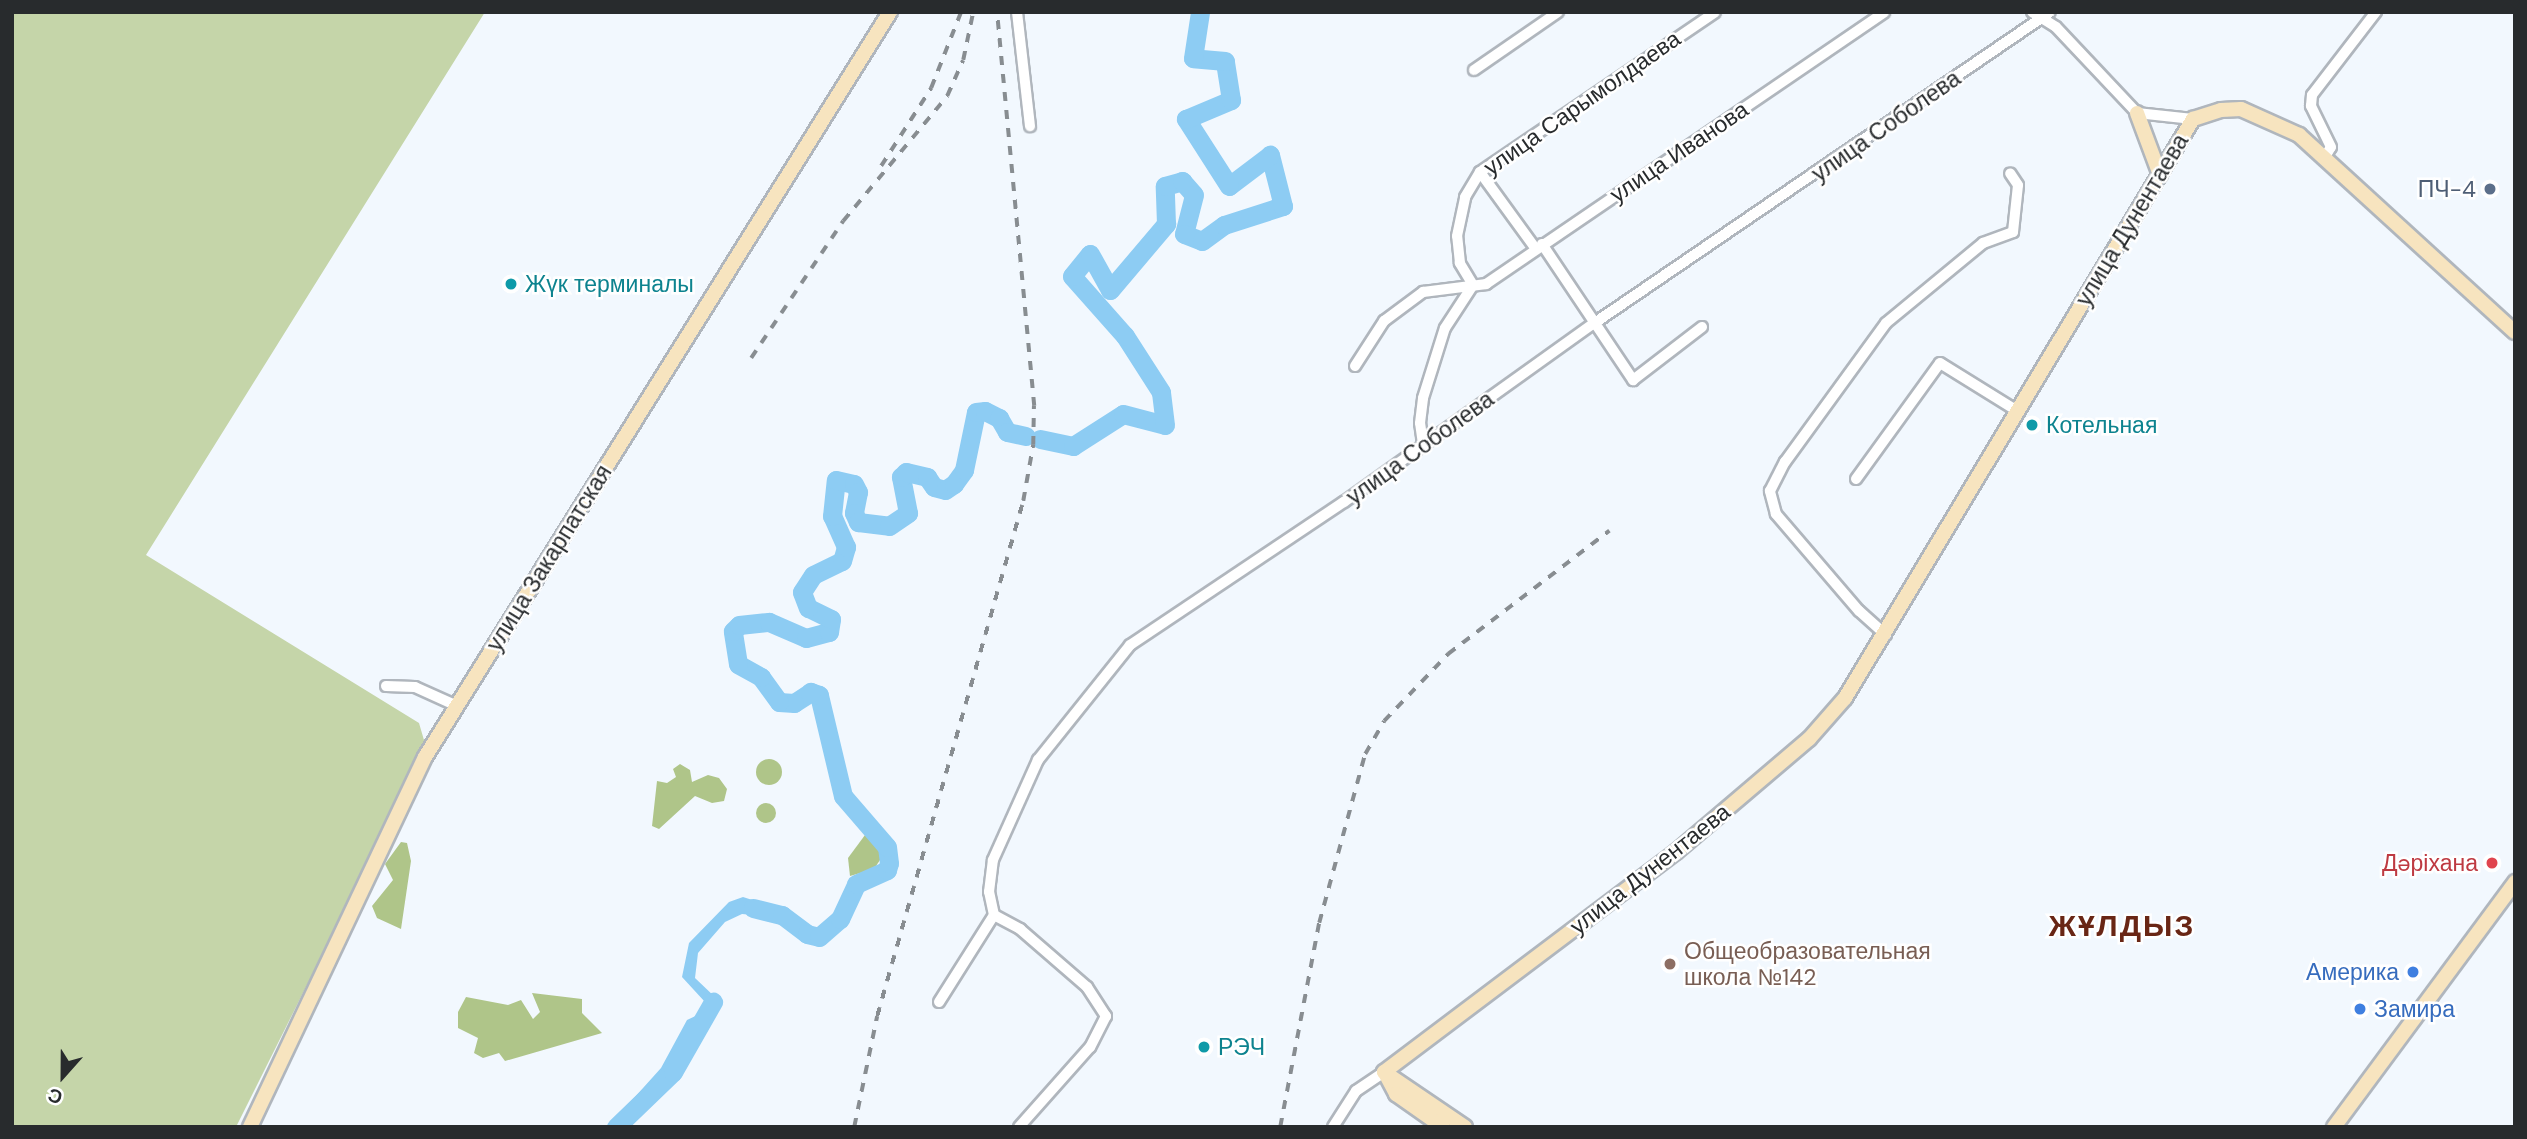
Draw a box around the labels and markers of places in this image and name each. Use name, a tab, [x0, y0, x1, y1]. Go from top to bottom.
place label: ПЧ-4	[2418, 175, 2476, 203]
marker: ПЧ-4	[2482, 181, 2498, 197]
place label: Жүк терминалы	[525, 270, 694, 298]
marker: Жүк терминалы	[503, 276, 519, 292]
place label: Котельная	[2046, 411, 2157, 439]
marker: Котельная	[2024, 417, 2040, 433]
place label: Дəріхана	[2382, 849, 2478, 877]
marker: Дəріхана	[2484, 855, 2500, 871]
place label: Общеобразовательная школа №142	[1684, 937, 1931, 991]
marker: Общеобразовательная школа №142	[1662, 956, 1678, 972]
place label: Америка	[2306, 958, 2399, 986]
marker: Америка	[2405, 964, 2421, 980]
place label: Замира	[2374, 995, 2455, 1023]
marker: Замира	[2352, 1001, 2368, 1017]
place label: РЭЧ	[1218, 1033, 1265, 1061]
marker: РЭЧ	[1196, 1039, 1212, 1055]

